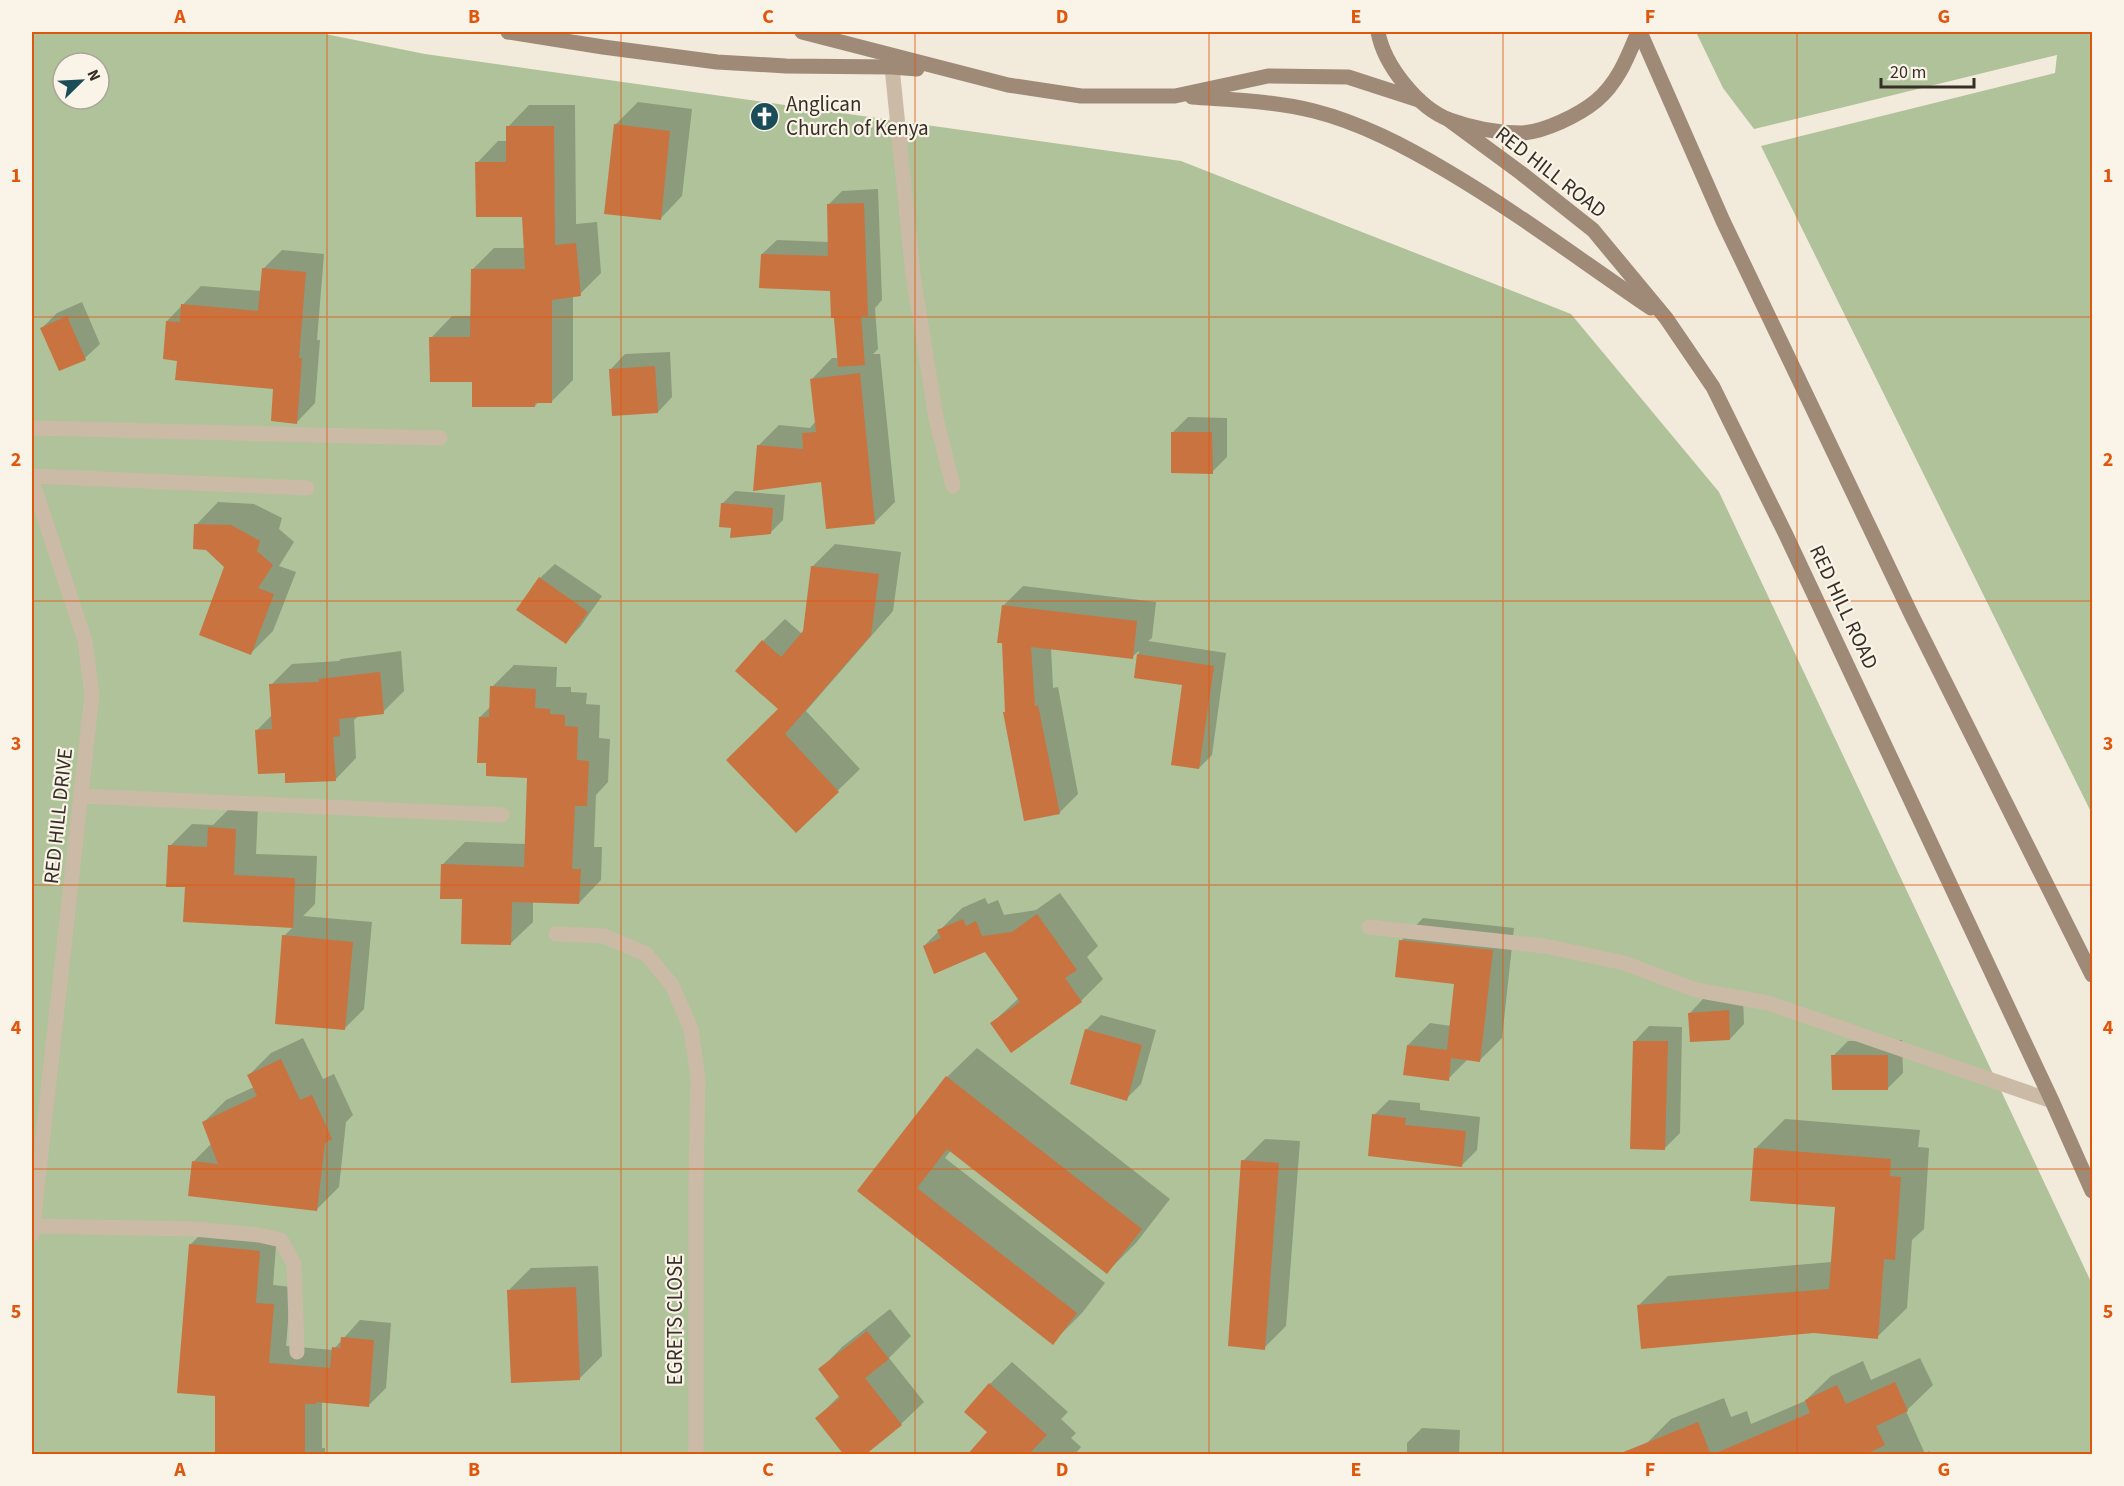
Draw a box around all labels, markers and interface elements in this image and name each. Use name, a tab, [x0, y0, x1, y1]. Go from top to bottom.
text: A	[173, 3, 186, 31]
text: B	[468, 3, 480, 31]
text: C	[762, 3, 774, 31]
text: D	[1056, 3, 1068, 31]
text: E	[1351, 3, 1361, 31]
text: F	[1645, 3, 1655, 31]
text: G	[1938, 3, 1950, 31]
north arrow	[51, 51, 111, 111]
scale bar	[1881, 51, 1974, 89]
text: 20 m	[1890, 60, 1926, 85]
text: N	[82, 66, 106, 85]
place label: Anglican Church of Kenya	[786, 89, 929, 143]
church icon: Anglican Church of Kenya	[749, 100, 781, 132]
street label: RED HILL ROAD	[1489, 119, 1613, 225]
text: 1	[11, 162, 21, 190]
text: 1	[2103, 162, 2113, 190]
text: 2	[11, 446, 21, 474]
text: 2	[2103, 446, 2113, 474]
street label: RED HILL ROAD	[1802, 540, 1886, 674]
text: 3	[11, 730, 21, 758]
text: 3	[2103, 730, 2113, 758]
street label: RED HILL DRIVE	[36, 747, 80, 885]
text: 4	[11, 1014, 22, 1042]
text: 4	[2103, 1014, 2114, 1042]
street label: EGRETS CLOSE	[660, 1255, 690, 1385]
text: 5	[11, 1298, 21, 1326]
text: 5	[2103, 1298, 2113, 1326]
text: A	[173, 1456, 186, 1484]
text: B	[468, 1456, 480, 1484]
text: C	[762, 1456, 774, 1484]
text: D	[1056, 1456, 1068, 1484]
text: E	[1351, 1456, 1361, 1484]
text: F	[1645, 1456, 1655, 1484]
text: G	[1938, 1456, 1950, 1484]

